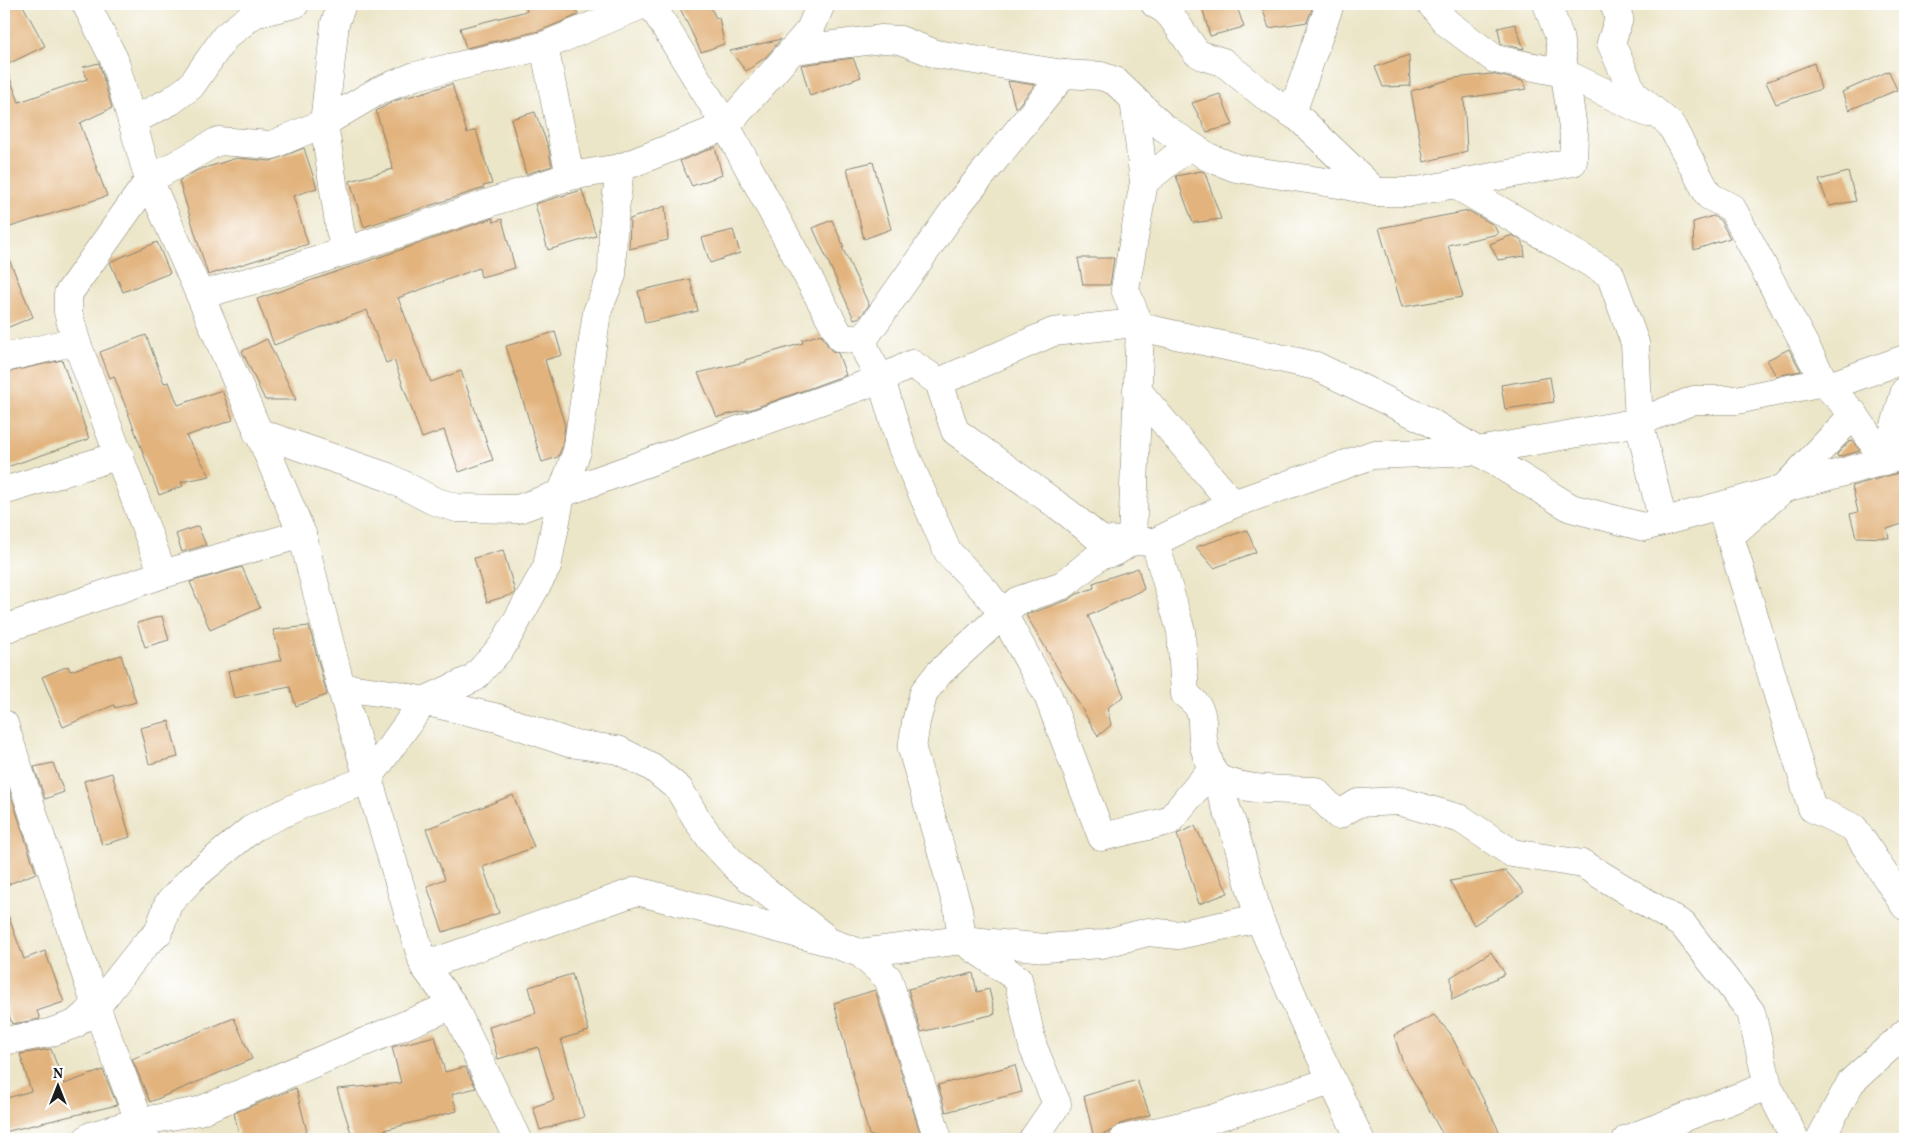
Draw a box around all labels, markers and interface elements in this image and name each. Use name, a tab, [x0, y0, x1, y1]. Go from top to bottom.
north arrow	[32, 1060, 82, 1110]
text: N	[53, 1065, 63, 1084]

